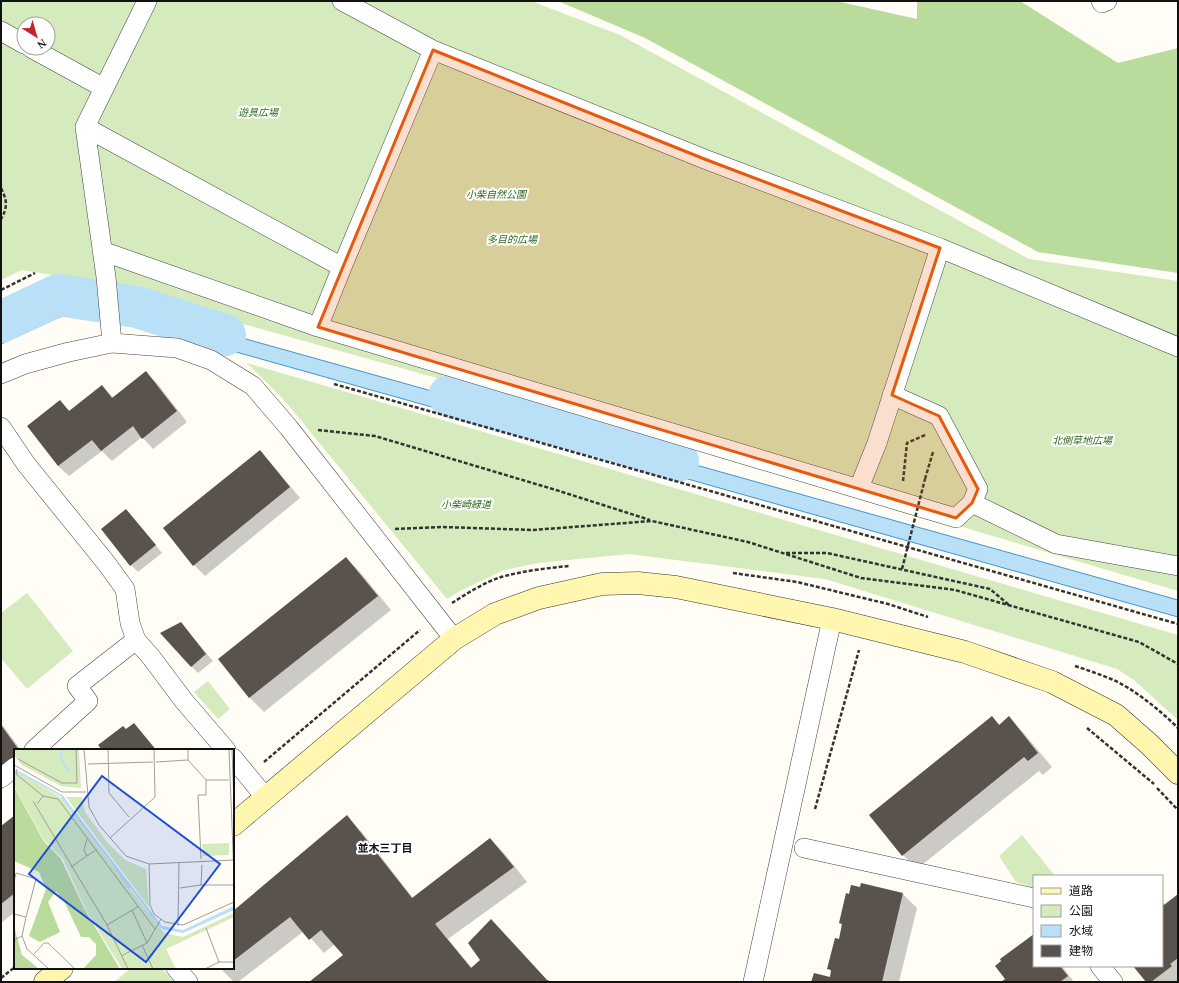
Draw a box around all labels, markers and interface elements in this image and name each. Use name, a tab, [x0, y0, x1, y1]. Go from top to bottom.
north arrow	[16, 16, 56, 56]
text: N	[35, 37, 49, 51]
park label: 遊具広場	[238, 107, 279, 118]
park label: 小柴自然公園	[466, 189, 528, 200]
park label: 多目的広場	[487, 234, 538, 245]
park label: 北側草地広場	[1052, 435, 1113, 446]
park label: 小柴崎緑道	[441, 499, 493, 510]
inset map	[14, 749, 234, 969]
district label: 並木三丁目	[358, 842, 413, 854]
legend	[1033, 875, 1163, 967]
text: 道路	[1069, 884, 1093, 898]
text: 公園	[1069, 904, 1093, 918]
text: 水域	[1069, 924, 1093, 938]
text: 建物	[1069, 944, 1093, 958]

